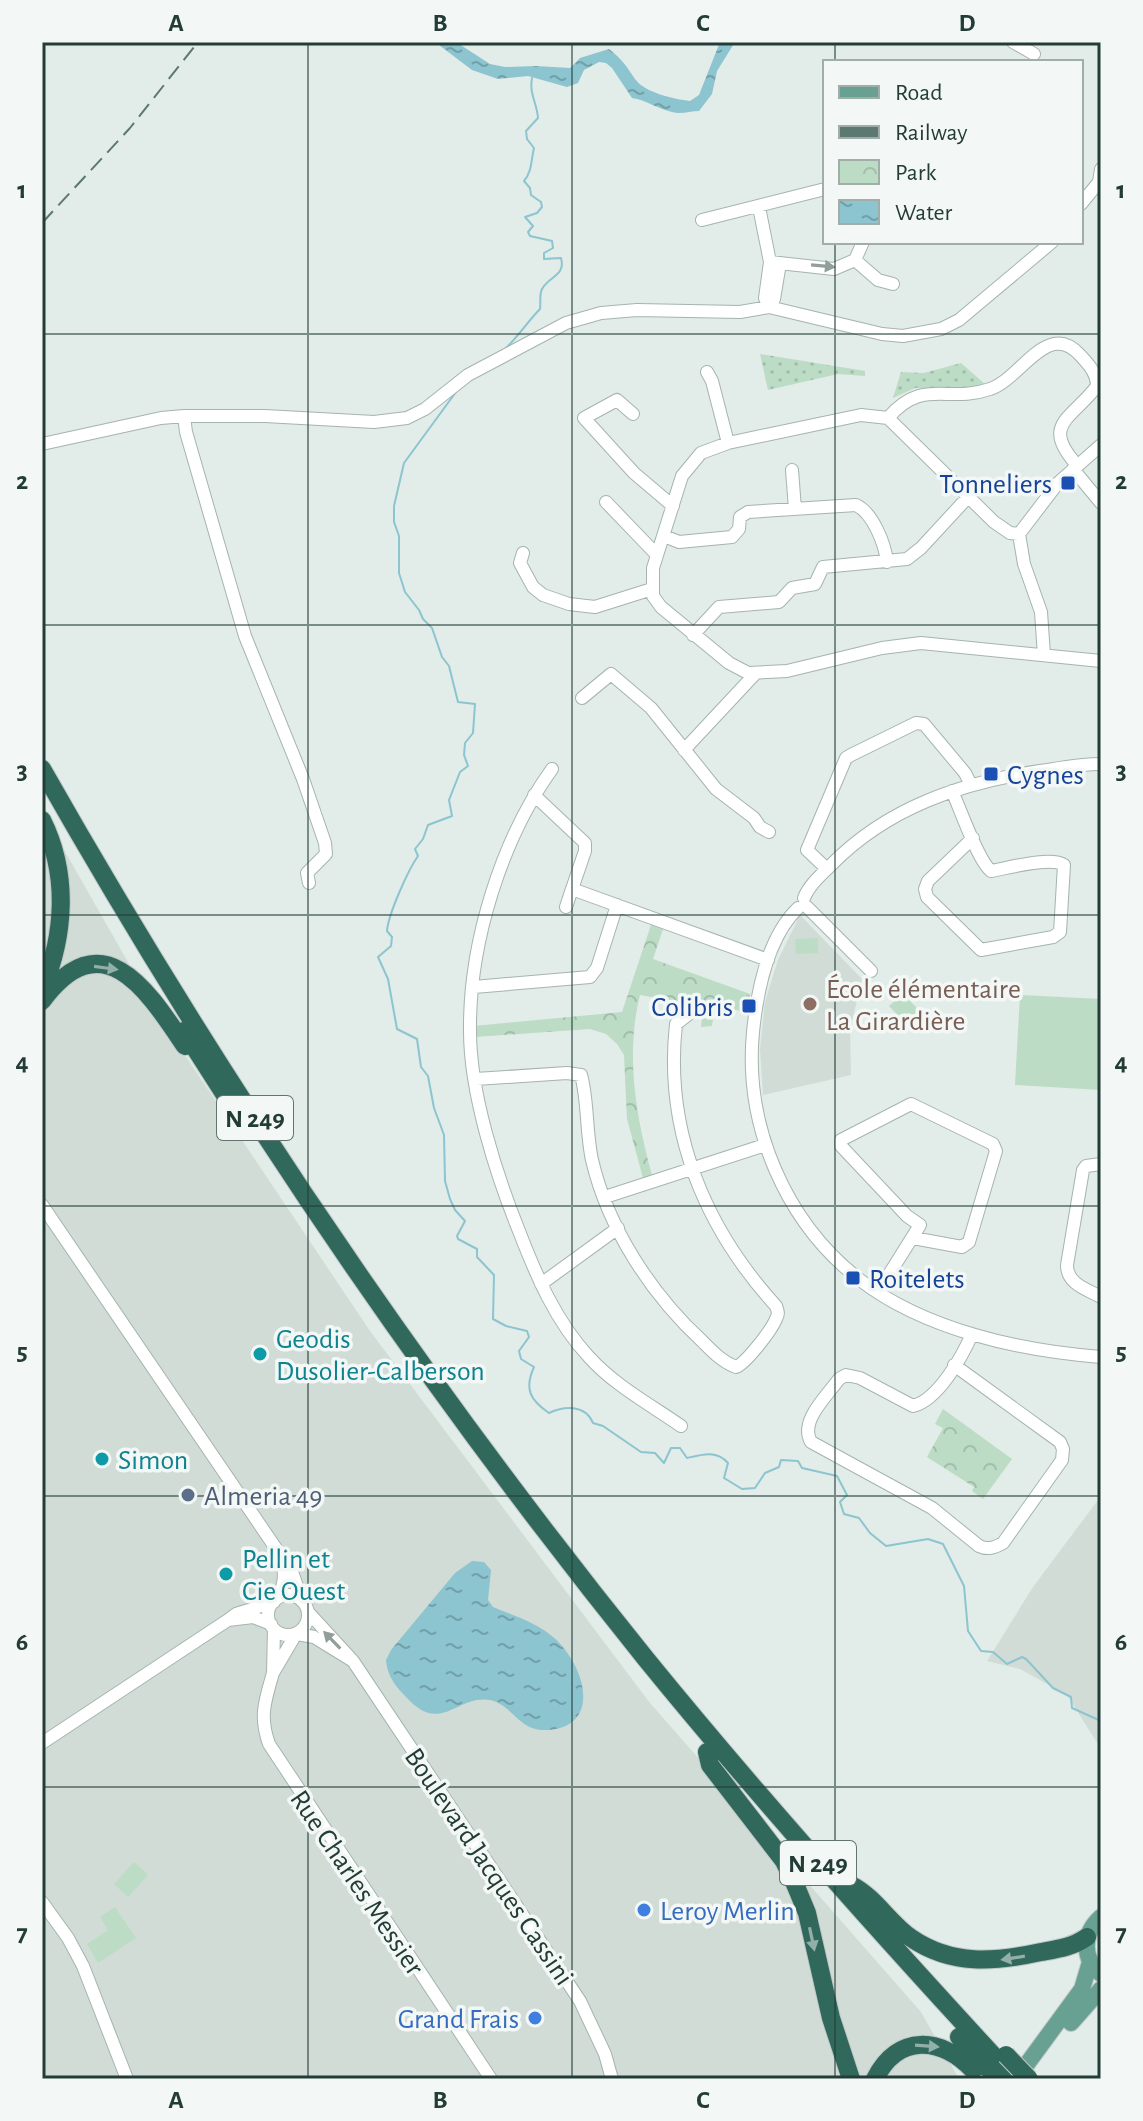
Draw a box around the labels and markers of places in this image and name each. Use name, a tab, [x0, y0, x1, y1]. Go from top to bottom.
place label: Tonneliers	[939, 471, 1052, 499]
marker: Tonneliers	[1059, 474, 1077, 492]
place label: Cygnes	[1007, 762, 1084, 790]
marker: Cygnes	[982, 765, 1000, 783]
place label: École élémentaire La Girardière	[826, 973, 1021, 1036]
place label: Colibris	[651, 994, 733, 1022]
marker: École élémentaire La Girardière	[801, 995, 819, 1013]
marker: Colibris	[740, 997, 758, 1015]
place label: Roitelets	[869, 1266, 965, 1294]
marker: Roitelets	[844, 1269, 862, 1287]
place label: Geodis Dusolier-Calberson	[276, 1326, 485, 1386]
marker: Geodis Dusolier-Calberson	[251, 1345, 269, 1363]
place label: Simon	[118, 1447, 188, 1475]
marker: Simon	[93, 1450, 111, 1468]
place label: Almeria 49	[204, 1483, 322, 1511]
marker: Almeria 49	[179, 1486, 197, 1504]
place label: Pellin et Cie Ouest	[242, 1546, 345, 1606]
marker: Pellin et Cie Ouest	[217, 1565, 235, 1583]
place label: Leroy Merlin	[660, 1898, 795, 1926]
marker: Leroy Merlin	[635, 1901, 653, 1919]
place label: Grand Frais	[398, 2006, 519, 2034]
marker: Grand Frais	[526, 2009, 544, 2027]

